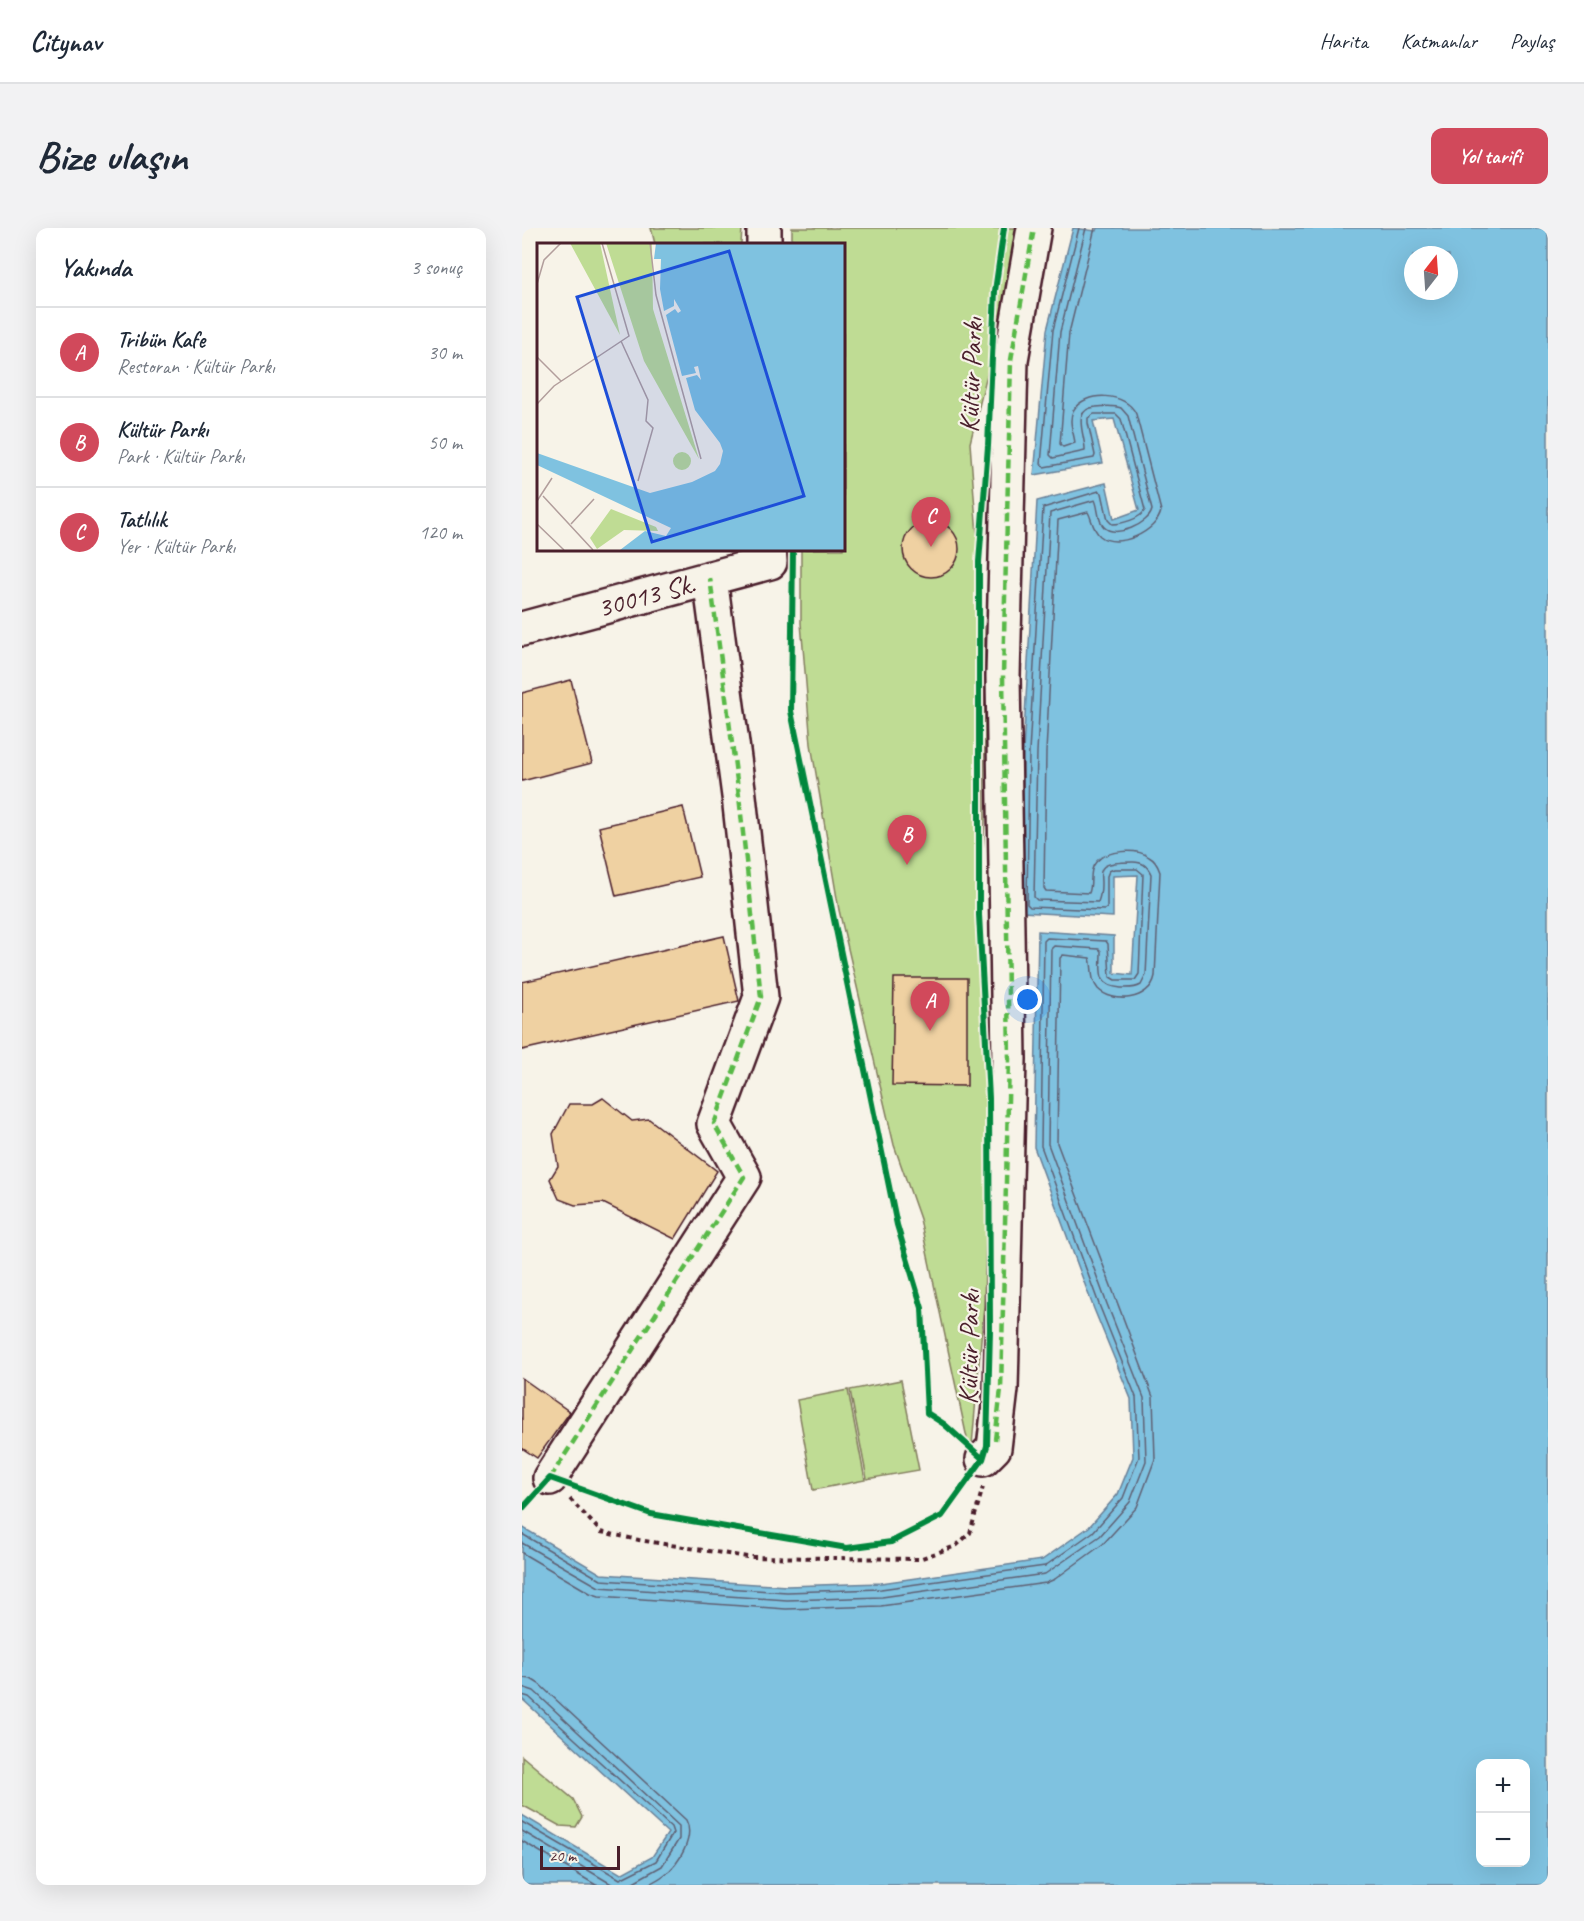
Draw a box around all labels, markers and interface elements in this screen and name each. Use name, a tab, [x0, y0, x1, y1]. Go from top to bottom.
text: Citynav	[30, 24, 101, 59]
text: Harita	[1320, 28, 1368, 54]
text: Katmanlar	[1401, 28, 1477, 54]
text: Paylaş	[1510, 28, 1554, 54]
button: Yol tarifi	[1431, 128, 1548, 184]
text: Bize ulaşın	[36, 130, 187, 183]
inset map	[537, 243, 844, 550]
north arrow	[1404, 246, 1458, 300]
text: Yakında	[60, 251, 131, 284]
text: 3 sonuç	[411, 255, 462, 280]
street label: Kültür Parkı	[951, 315, 990, 433]
text: Tribün Kafe	[117, 326, 205, 354]
text: A	[74, 340, 85, 365]
text: 30 m	[428, 340, 462, 365]
text: Restoran · Kültür Parkı	[117, 354, 275, 379]
text: Kültür Parkı	[117, 416, 208, 444]
text: B	[74, 430, 85, 455]
text: 50 m	[428, 430, 462, 455]
text: Park · Kültür Parkı	[117, 444, 244, 469]
pin: C	[912, 498, 950, 547]
text: Tatlılık	[117, 506, 166, 534]
text: C	[75, 520, 84, 545]
text: 120 m	[419, 520, 462, 545]
text: Yer · Kültür Parkı	[117, 534, 235, 559]
street label: 30013 Sk.	[594, 566, 699, 625]
pin: B	[888, 816, 926, 865]
pin: A	[910, 982, 950, 1031]
your location	[1013, 985, 1042, 1014]
street label: Kültür Parkı	[950, 1287, 987, 1405]
map controls	[1476, 1759, 1530, 1867]
button: +	[1476, 1759, 1530, 1813]
button: −	[1476, 1813, 1530, 1867]
scale bar	[540, 1843, 620, 1870]
text: 20 m	[549, 1846, 576, 1866]

